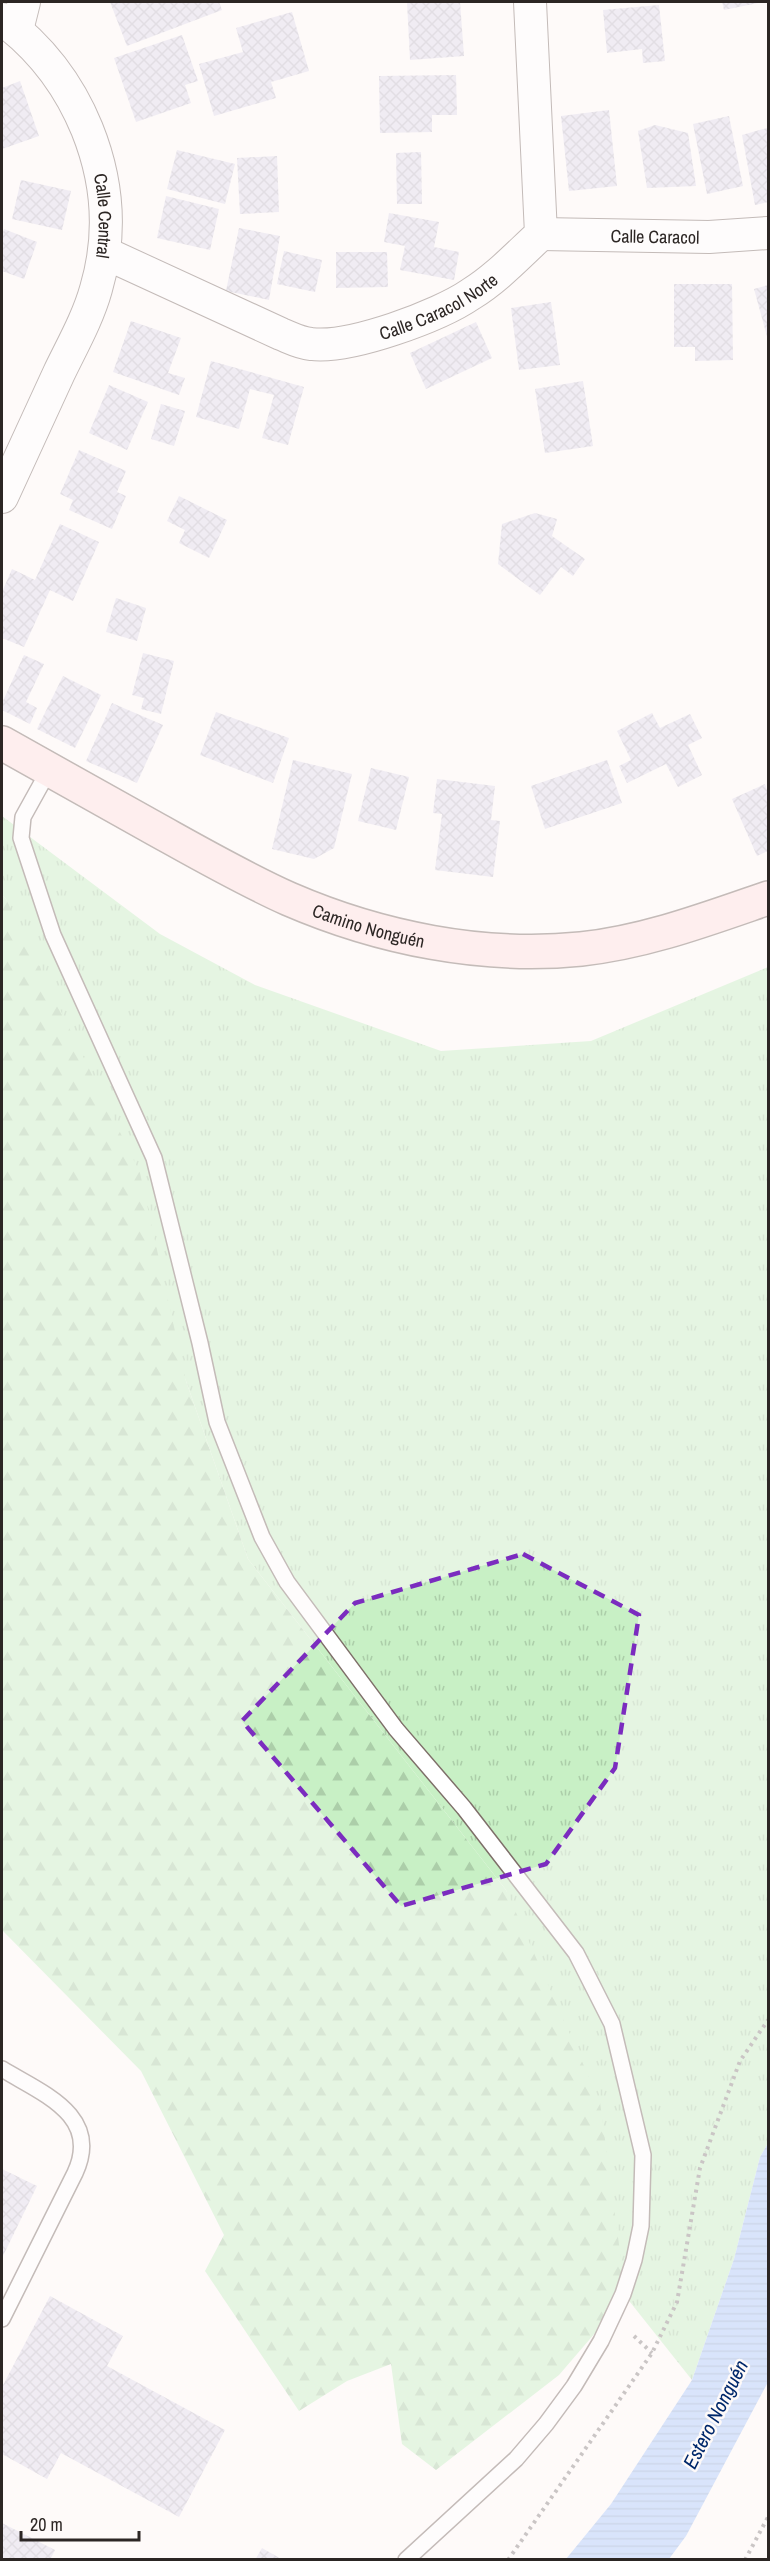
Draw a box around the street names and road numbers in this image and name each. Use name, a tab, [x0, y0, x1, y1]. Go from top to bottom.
street label: Calle Central	[88, 171, 118, 260]
street label: Calle Caracol	[610, 223, 700, 249]
street label: Calle Caracol Norte	[376, 267, 503, 345]
street label: Camino Nonguén	[309, 897, 427, 953]

